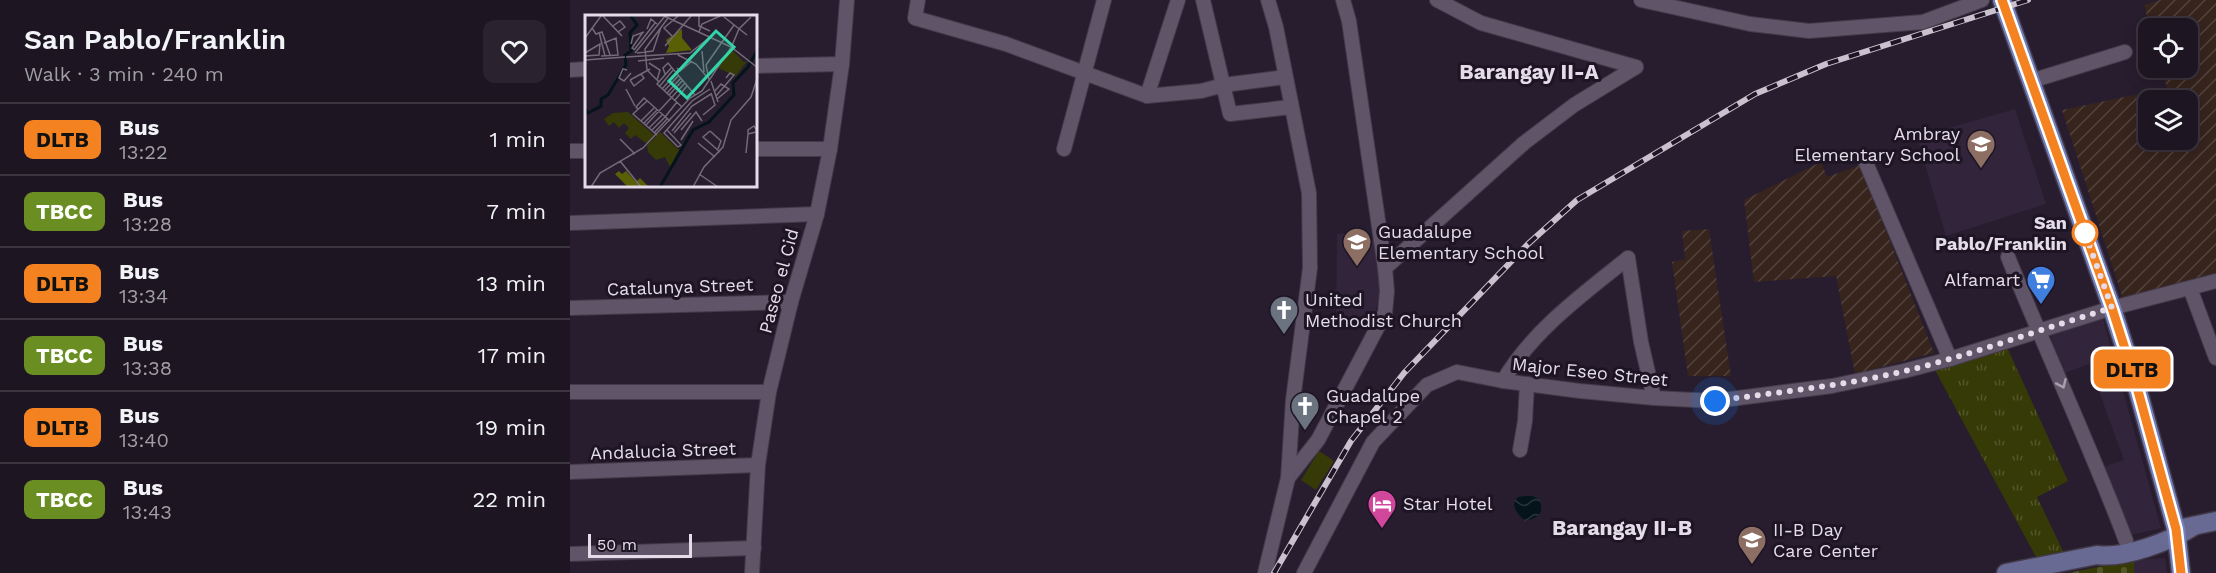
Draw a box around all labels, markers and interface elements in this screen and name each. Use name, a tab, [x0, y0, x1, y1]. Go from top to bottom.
inset map	[585, 15, 758, 188]
map controls	[2138, 18, 2198, 150]
button: locate	[2138, 18, 2198, 78]
button: heart	[483, 20, 546, 83]
text: San Pablo/Franklin	[24, 23, 286, 56]
district label: Barangay II-A	[1459, 59, 1600, 84]
text: Walk · 3 min · 240 m	[24, 62, 224, 86]
button: layers	[2138, 90, 2198, 150]
text: Bus	[119, 115, 159, 140]
place label: Ambray Elementary School	[1794, 123, 1961, 165]
text: DLTB	[36, 127, 89, 152]
text: 1 min	[489, 127, 546, 152]
school or university icon: Ambray Elementary School	[1965, 128, 1997, 170]
text: 13:22	[119, 140, 168, 164]
text: Bus	[123, 187, 163, 212]
text: TBCC	[36, 199, 93, 224]
text: 7 min	[486, 199, 546, 224]
text: 13:28	[123, 212, 172, 236]
place label: San Pablo/Franklin	[1935, 212, 2067, 254]
marker: San Pablo/Franklin	[2072, 220, 2098, 246]
place label: Guadalupe Elementary School	[1378, 221, 1544, 263]
street label: Paseo el Cid	[754, 226, 803, 336]
school or university icon: Guadalupe Elementary School	[1341, 226, 1373, 268]
text: Bus	[119, 259, 159, 284]
supermarket icon: Alfamart	[2025, 264, 2057, 306]
place label: Alfamart	[1944, 269, 2020, 290]
text: DLTB	[36, 271, 89, 296]
text: 13 min	[477, 271, 546, 296]
street label: Catalunya Street	[606, 273, 754, 300]
text: 13:34	[119, 284, 168, 308]
place label: United Methodist Church	[1305, 289, 1462, 331]
church icon: United Methodist Church	[1268, 294, 1300, 336]
text: Bus	[123, 331, 163, 356]
text: TBCC	[36, 343, 93, 368]
text: 17 min	[478, 343, 546, 368]
line badge: DLTB	[2090, 350, 2174, 388]
street label: Major Eseo Street	[1511, 353, 1669, 390]
text: 13:38	[123, 356, 172, 380]
text: DLTB	[2106, 357, 2158, 382]
one-way arrow	[2054, 378, 2066, 389]
place label: Guadalupe Chapel 2	[1326, 385, 1420, 427]
your location	[1700, 386, 1730, 416]
church icon: Guadalupe Chapel 2	[1289, 390, 1321, 432]
text: Bus	[119, 403, 159, 428]
text: DLTB	[36, 415, 89, 440]
text: 19 min	[476, 415, 546, 440]
text: 13:40	[119, 428, 169, 452]
street label: Andalucia Street	[590, 437, 737, 464]
text: Bus	[123, 475, 163, 500]
text: TBCC	[36, 487, 93, 512]
text: 22 min	[472, 487, 546, 512]
hotel icon: Star Hotel	[1366, 488, 1398, 530]
place label: Star Hotel	[1403, 493, 1493, 514]
text: 13:43	[123, 500, 172, 524]
district label: Barangay II-B	[1552, 515, 1692, 540]
place label: II-B Day Care Center	[1773, 519, 1878, 561]
school or university icon: II-B Day Care Center	[1736, 524, 1768, 566]
scale bar	[588, 531, 692, 558]
text: 50 m	[597, 535, 637, 554]

